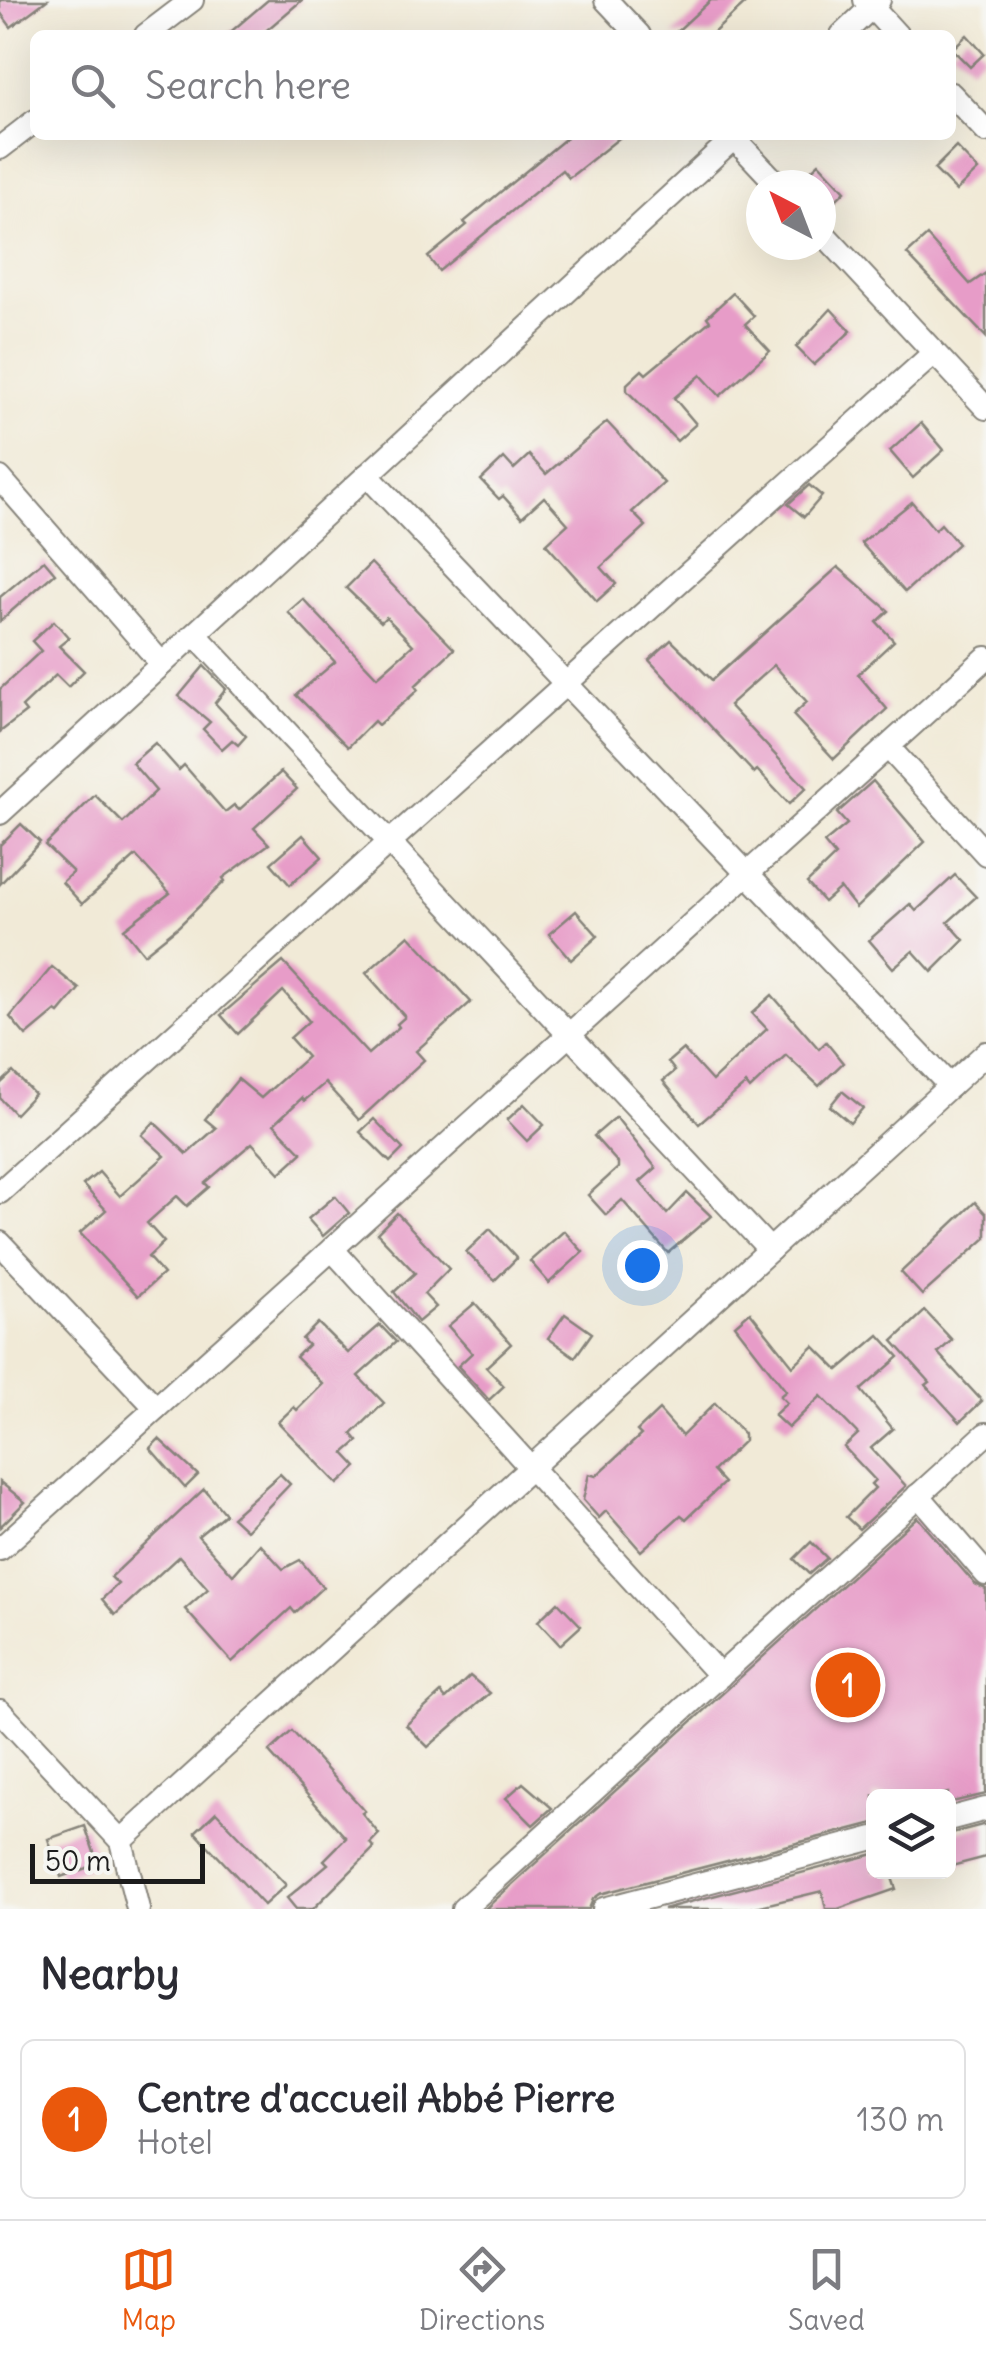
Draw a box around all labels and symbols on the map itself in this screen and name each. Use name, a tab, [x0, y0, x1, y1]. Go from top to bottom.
north arrow	[746, 170, 836, 260]
your location	[617, 1240, 668, 1291]
pin: 1	[816, 1648, 880, 1722]
scale bar	[30, 1839, 205, 1884]

